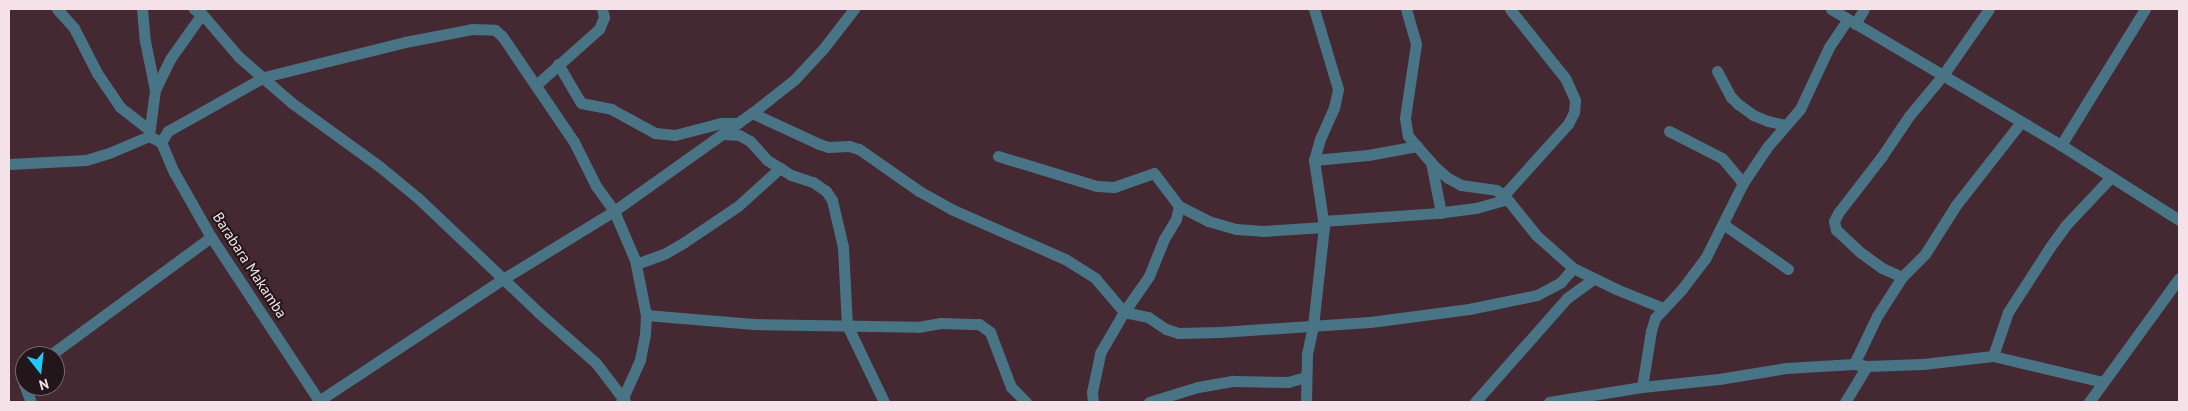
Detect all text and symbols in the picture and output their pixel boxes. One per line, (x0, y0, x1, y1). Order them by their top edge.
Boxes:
street label: Barabara Makamba (209, 209, 291, 321)
north arrow (15, 346, 65, 396)
text: N (37, 375, 51, 394)

